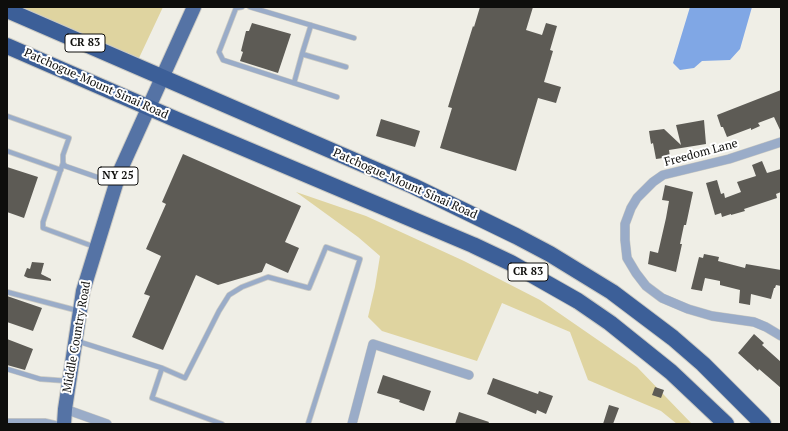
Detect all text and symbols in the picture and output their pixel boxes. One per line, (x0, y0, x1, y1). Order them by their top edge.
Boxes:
road number: CR 83 (65, 34, 105, 52)
street label: Patchogue-Mount Sinai Road (22, 46, 170, 122)
street label: Freedom Lane (663, 136, 739, 170)
street label: Patchogue-Mount Sinai Road (331, 146, 479, 222)
road number: NY 25 (98, 167, 138, 185)
road number: CR 83 (508, 263, 548, 281)
street label: Middle Country Road (60, 280, 94, 394)

